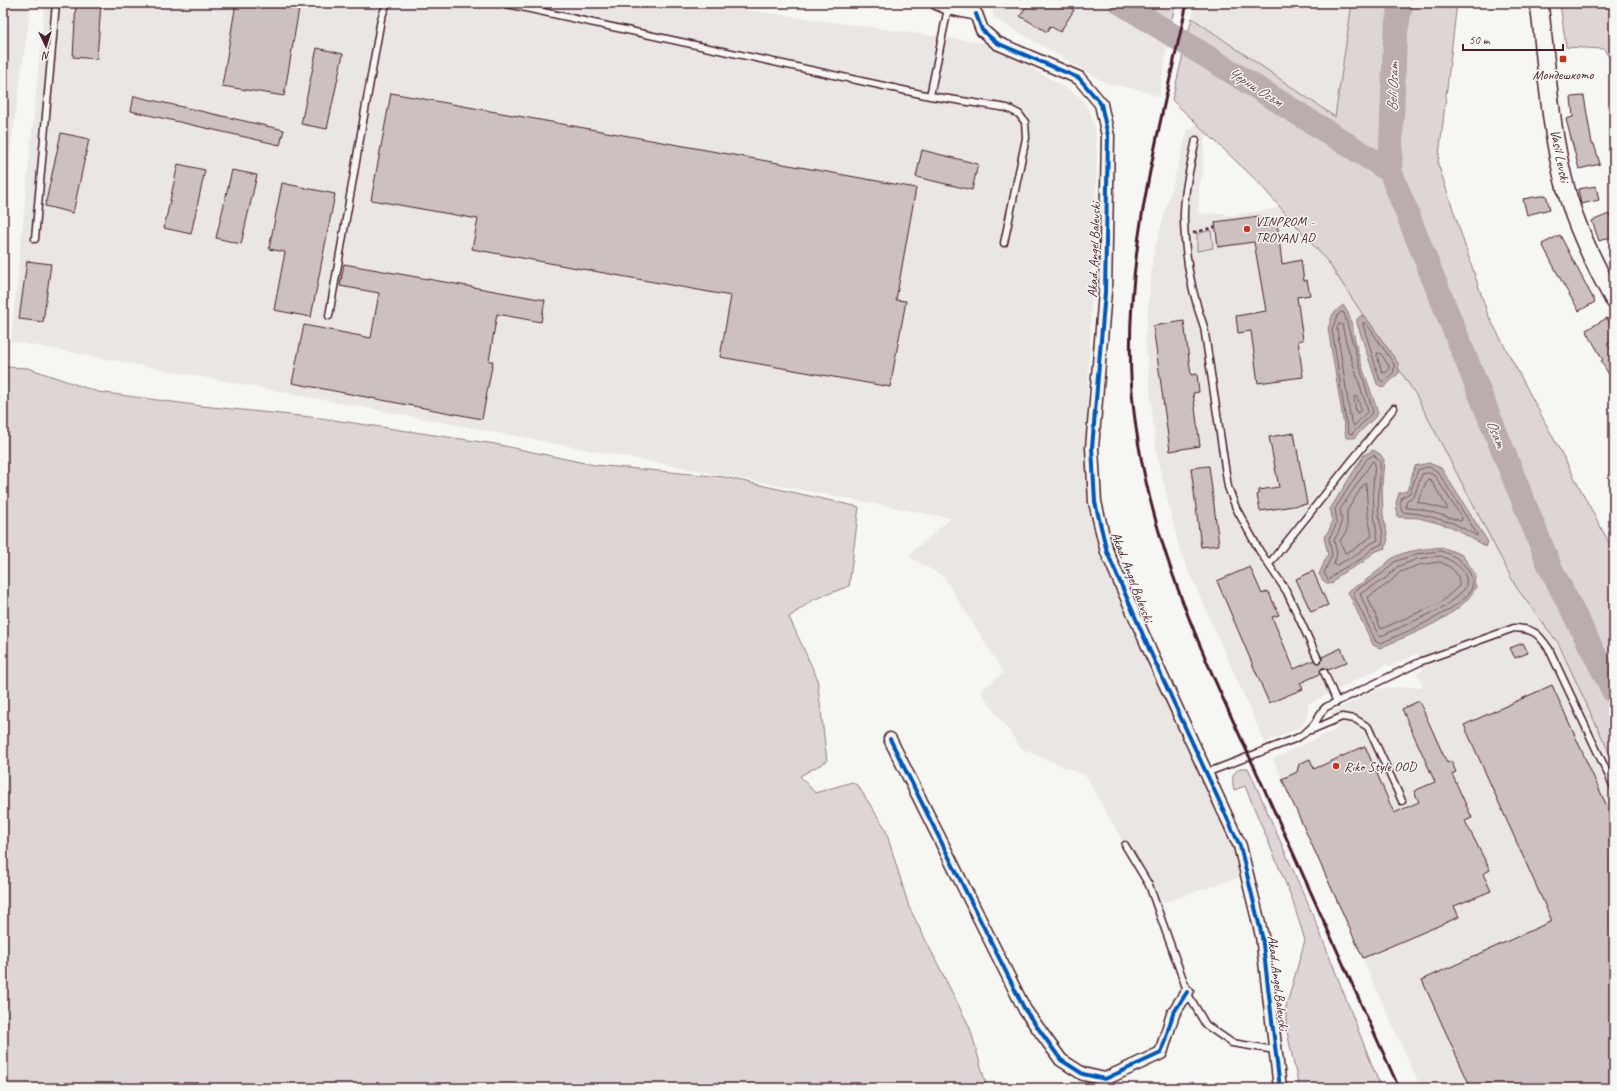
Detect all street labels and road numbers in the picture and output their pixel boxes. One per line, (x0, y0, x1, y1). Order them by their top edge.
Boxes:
street label: Vasil Levski (1547, 128, 1574, 186)
street label: Akad. Angel Balevski (1084, 200, 1104, 298)
street label: Akad. Angel Balevski (1107, 529, 1158, 627)
street label: Akad. Angel Balevski (1264, 935, 1293, 1034)

